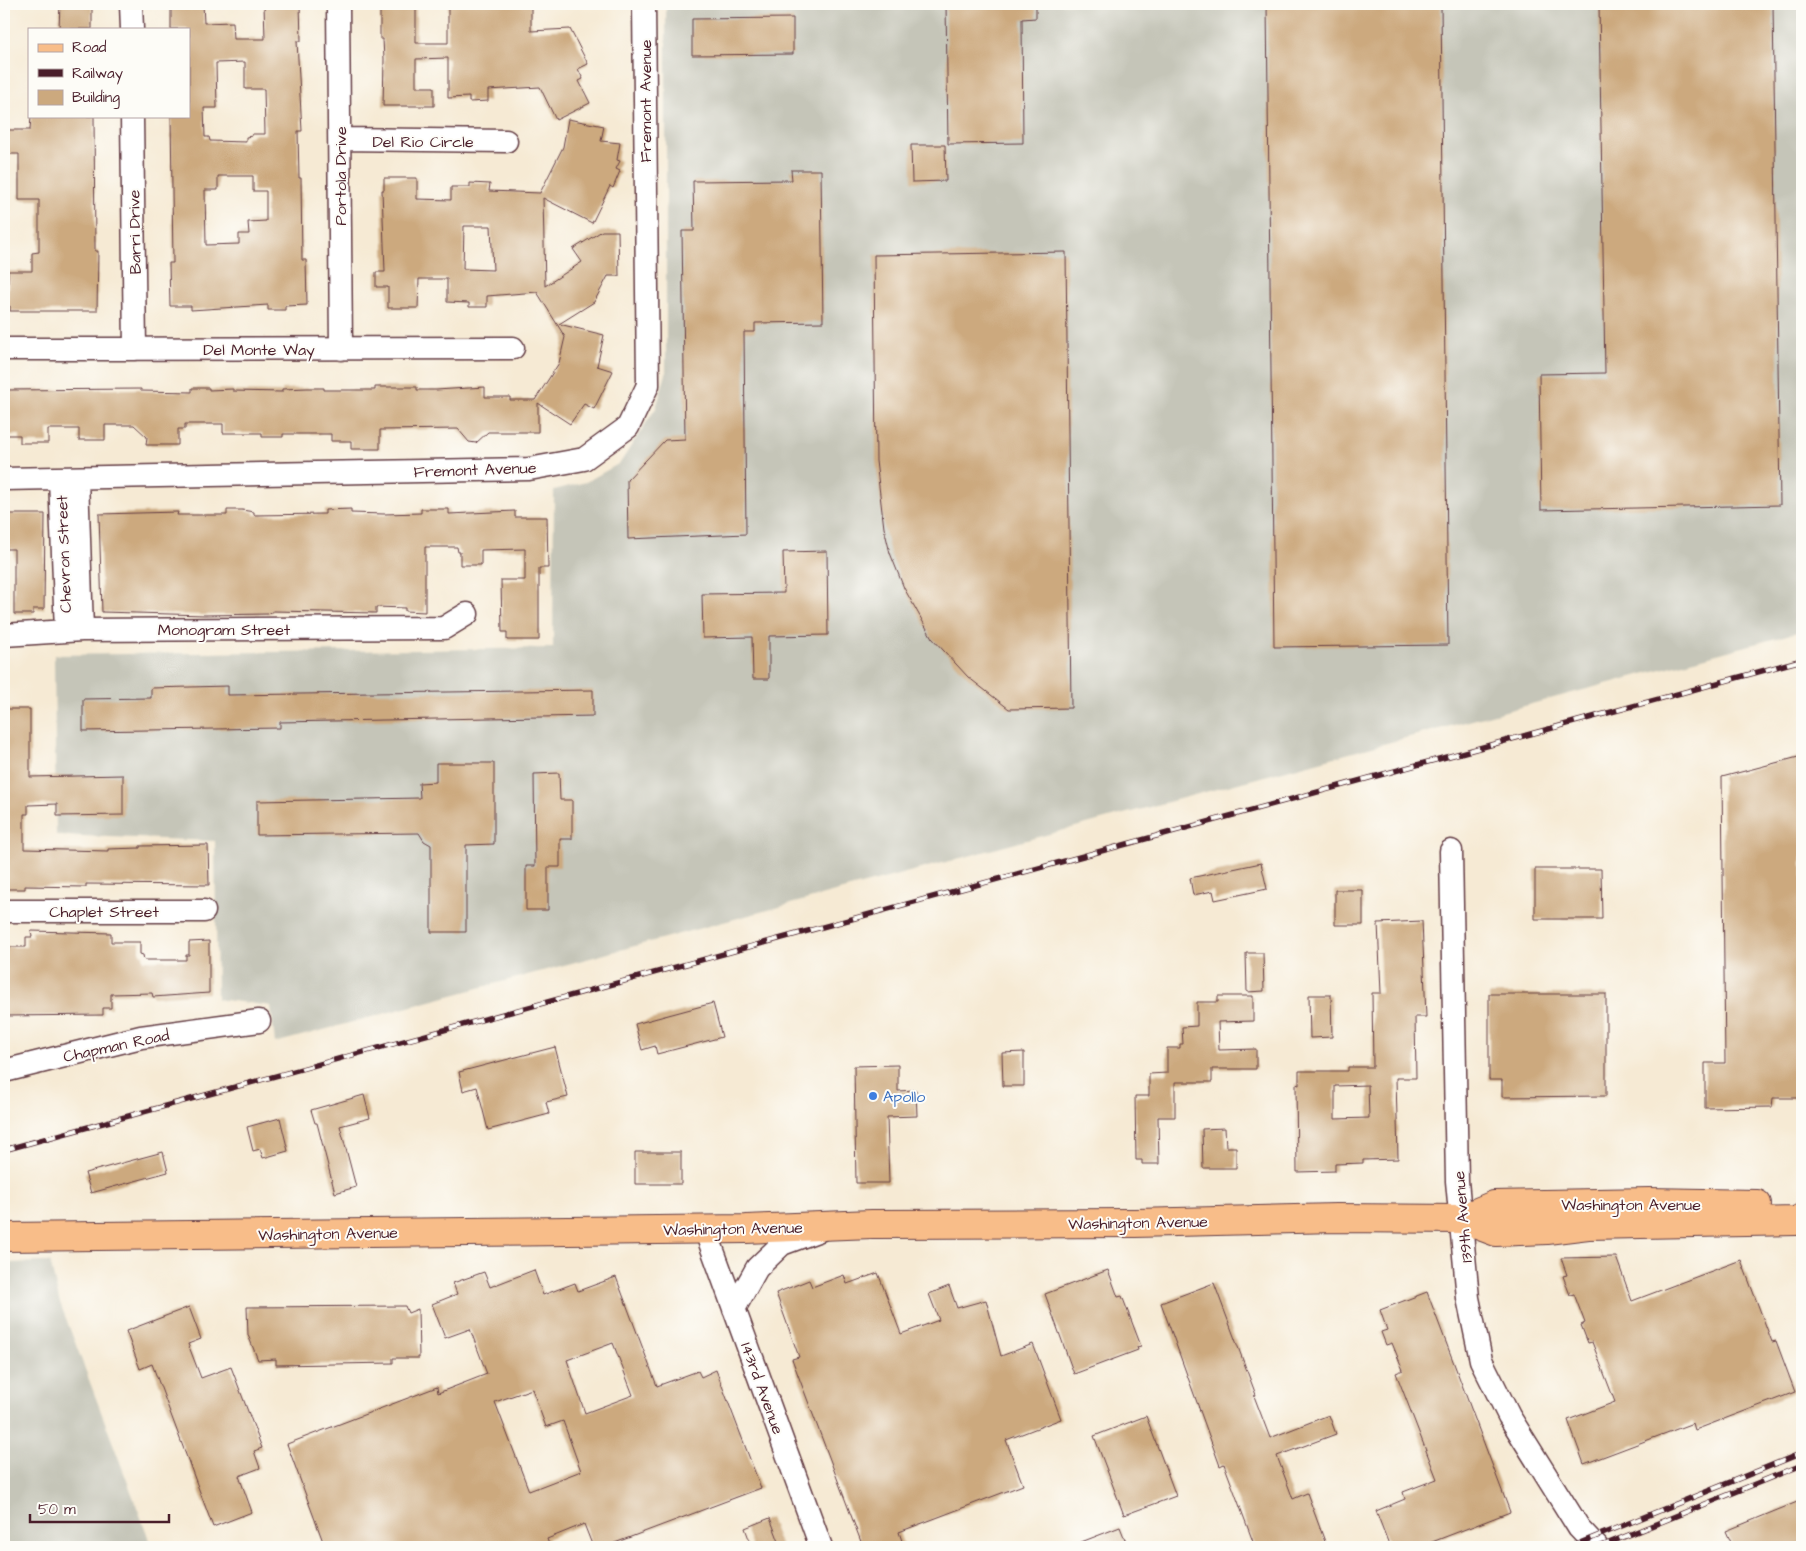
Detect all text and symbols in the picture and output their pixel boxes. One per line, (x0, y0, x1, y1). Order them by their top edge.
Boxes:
legend (28, 28, 190, 118)
text: Road (72, 37, 107, 58)
street label: Fremont Avenue (635, 39, 657, 162)
text: Railway (72, 63, 123, 85)
text: Building (72, 87, 120, 109)
street label: Portola Drive (330, 126, 352, 226)
street label: Del Rio Circle (372, 131, 474, 153)
street label: Barri Drive (123, 189, 147, 274)
street label: Del Monte Way (203, 339, 315, 362)
street label: Fremont Avenue (413, 457, 537, 483)
street label: Chevron Street (51, 494, 77, 613)
street label: Monogram Street (158, 619, 291, 642)
street label: Chaplet Street (49, 901, 159, 923)
street label: Chapman Road (61, 1024, 171, 1068)
place label: Apollo (883, 1086, 925, 1108)
marker: Apollo (867, 1090, 879, 1102)
street label: 139th Avenue (1448, 1170, 1478, 1264)
street label: Washington Avenue (1561, 1194, 1701, 1217)
street label: Washington Avenue (1068, 1211, 1208, 1236)
street label: Washington Avenue (663, 1217, 803, 1242)
street label: Washington Avenue (258, 1222, 398, 1247)
street label: 143rd Avenue (735, 1339, 789, 1438)
scale bar (30, 1491, 169, 1523)
text: 50 m (38, 1499, 76, 1520)

